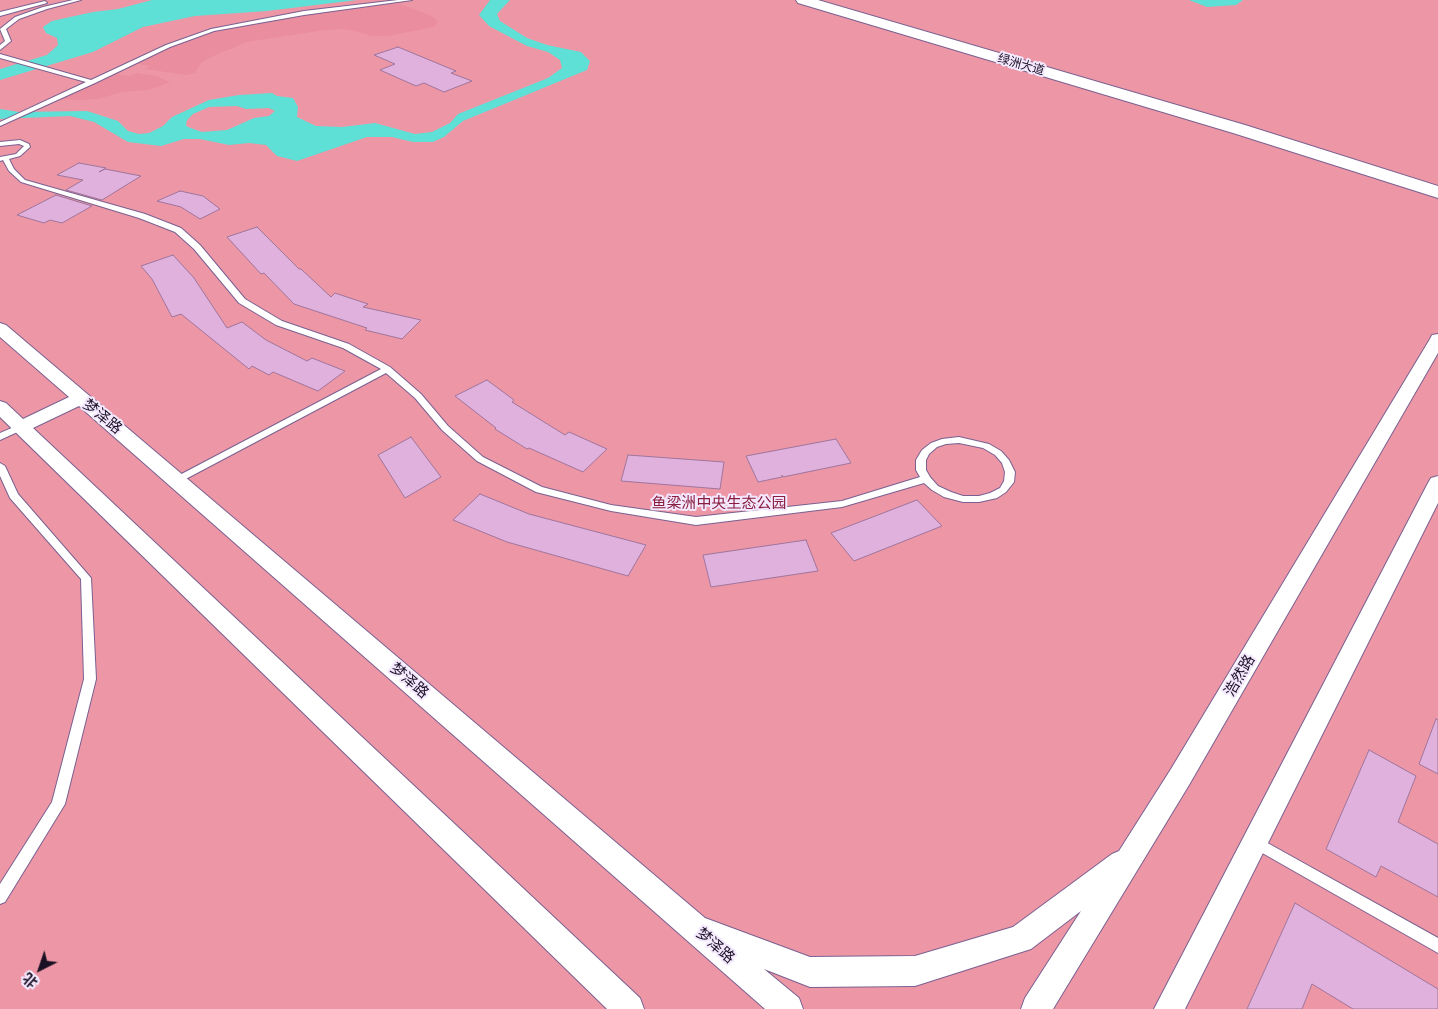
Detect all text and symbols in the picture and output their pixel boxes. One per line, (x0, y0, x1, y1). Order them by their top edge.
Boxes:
street label: 绿洲大道 (996, 51, 1046, 79)
street label: 梦泽路 (79, 396, 125, 438)
park label: 鱼梁洲中央生态公园 (652, 495, 786, 513)
street label: 浩然路 (1221, 652, 1259, 700)
street label: 梦泽路 (386, 659, 432, 703)
street label: 梦泽路 (692, 924, 738, 968)
north arrow (15, 944, 65, 994)
text: 北 (18, 969, 41, 992)

